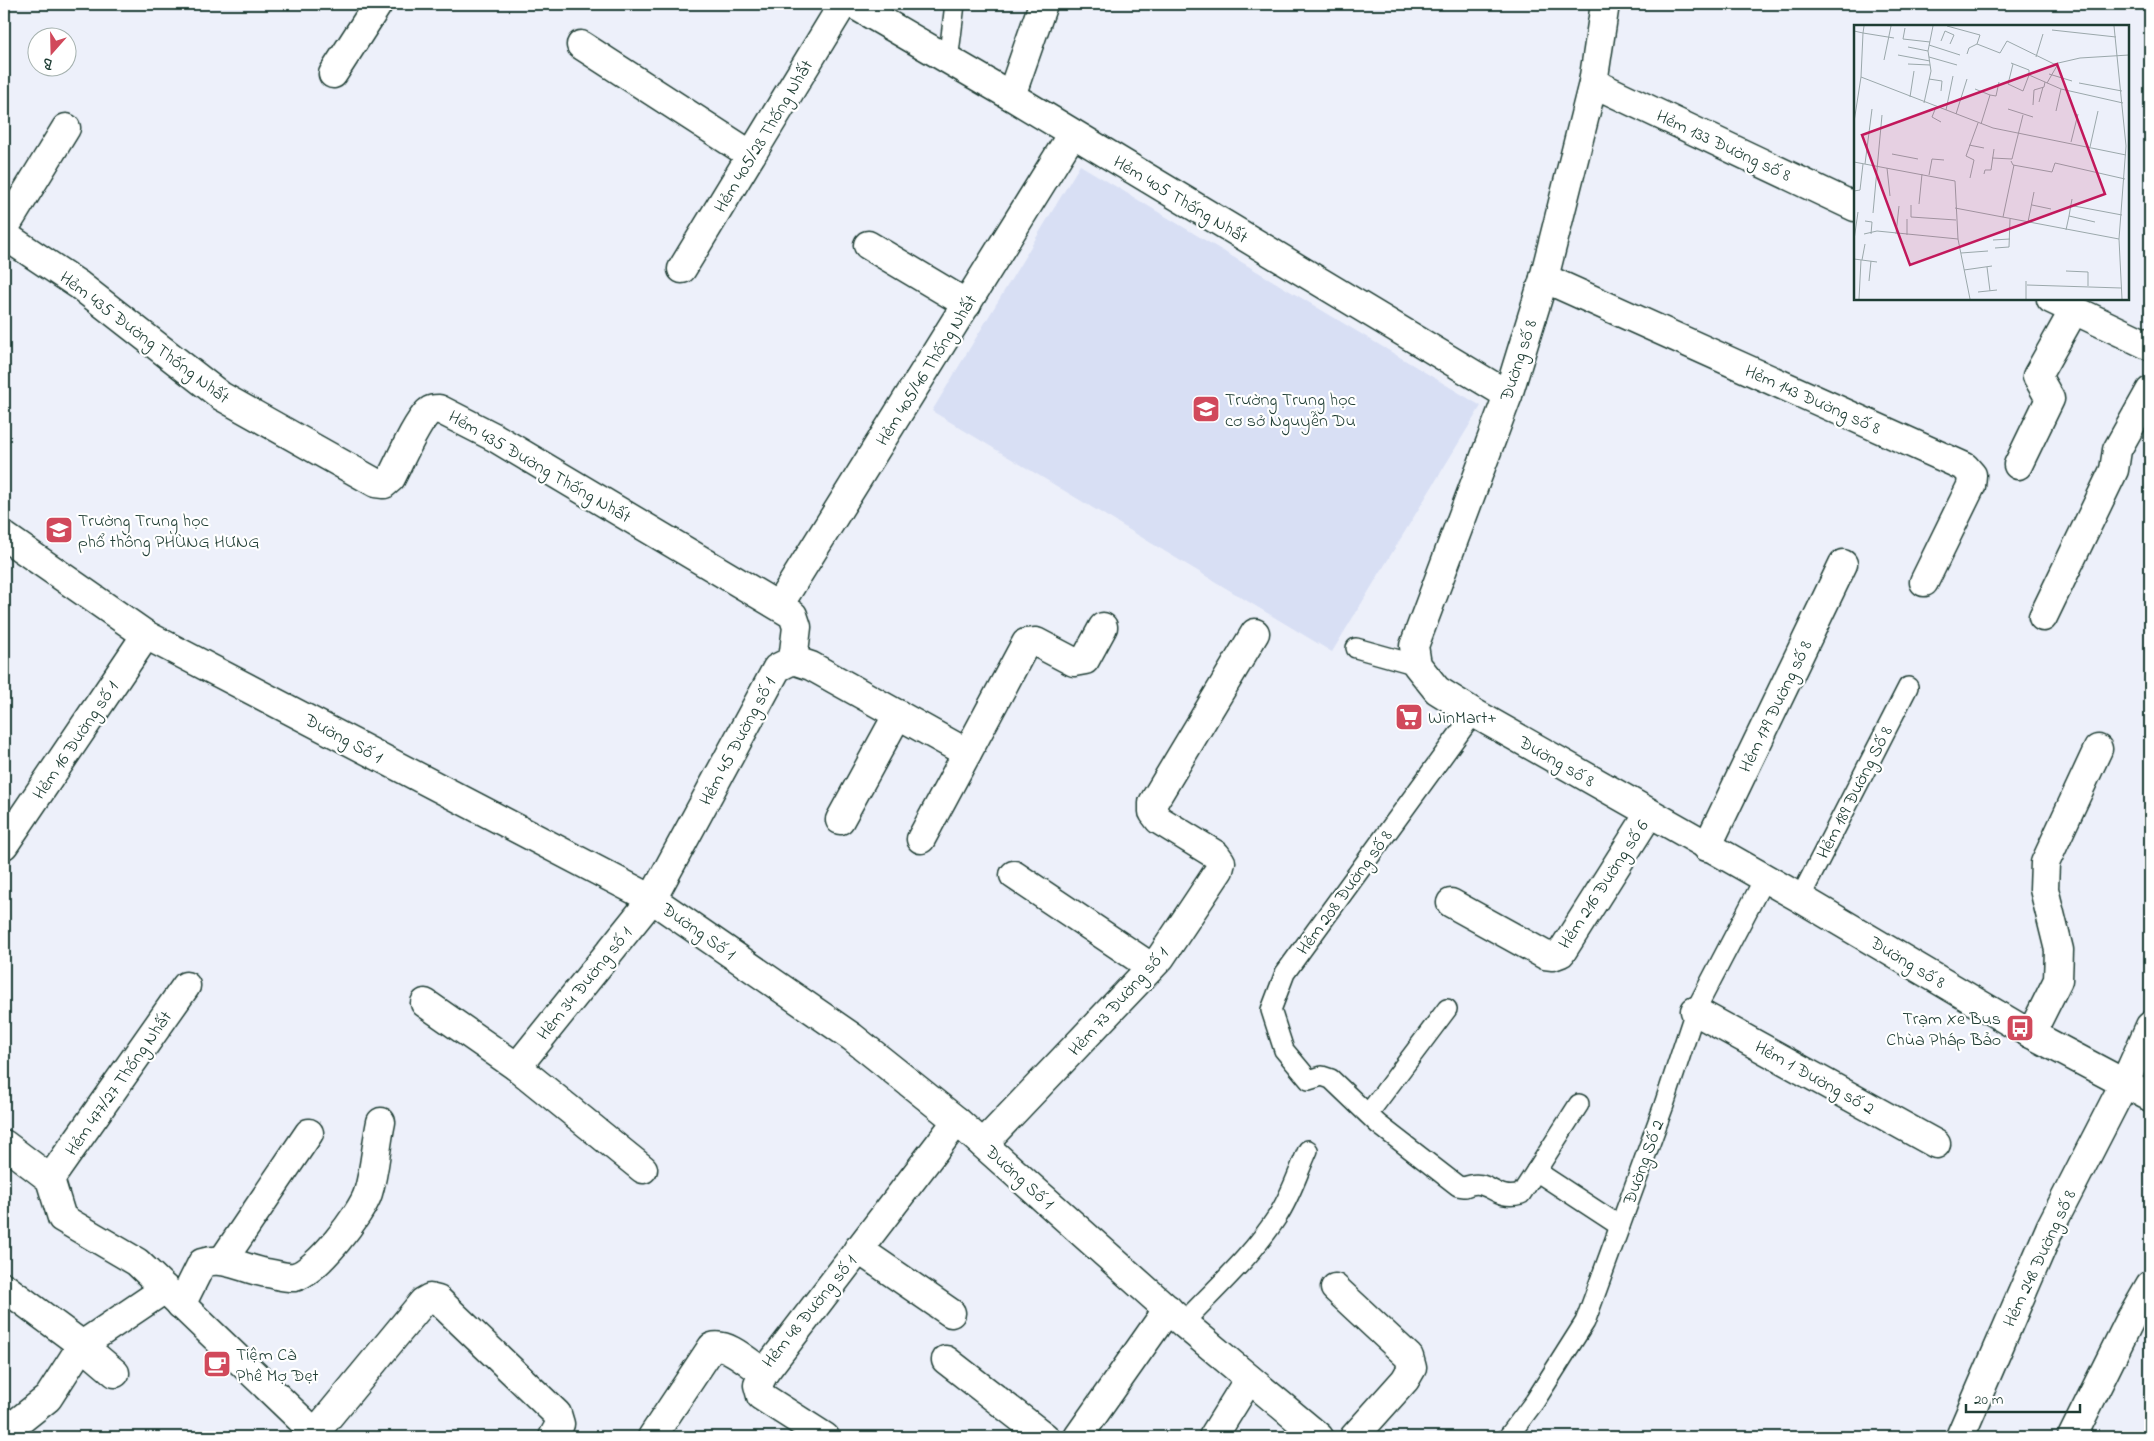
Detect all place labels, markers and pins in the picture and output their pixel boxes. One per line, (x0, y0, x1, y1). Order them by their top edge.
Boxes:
place label: Trường Trung học cơ sở Nguyễn Du (1225, 388, 1356, 436)
school or university icon: Trường Trung học cơ sở Nguyễn Du (1191, 394, 1221, 424)
place label: Trường Trung học phổ thông PHÙNG HƯNG (78, 509, 259, 557)
school or university icon: Trường Trung học phổ thông PHÙNG HƯNG (44, 515, 74, 545)
supermarket icon: WinMart+ (1394, 702, 1424, 732)
place label: WinMart+ (1428, 706, 1497, 732)
place label: Trạm Xe Bus Chùa Pháp Bảo (1886, 1007, 2001, 1054)
bus stop icon: Trạm Xe Bus Chùa Pháp Bảo (2005, 1013, 2035, 1043)
place label: Tiệm Cà Phê Mợ Đẹt (236, 1343, 319, 1390)
cafe icon: Tiệm Cà Phê Mợ Đẹt (202, 1349, 232, 1379)

